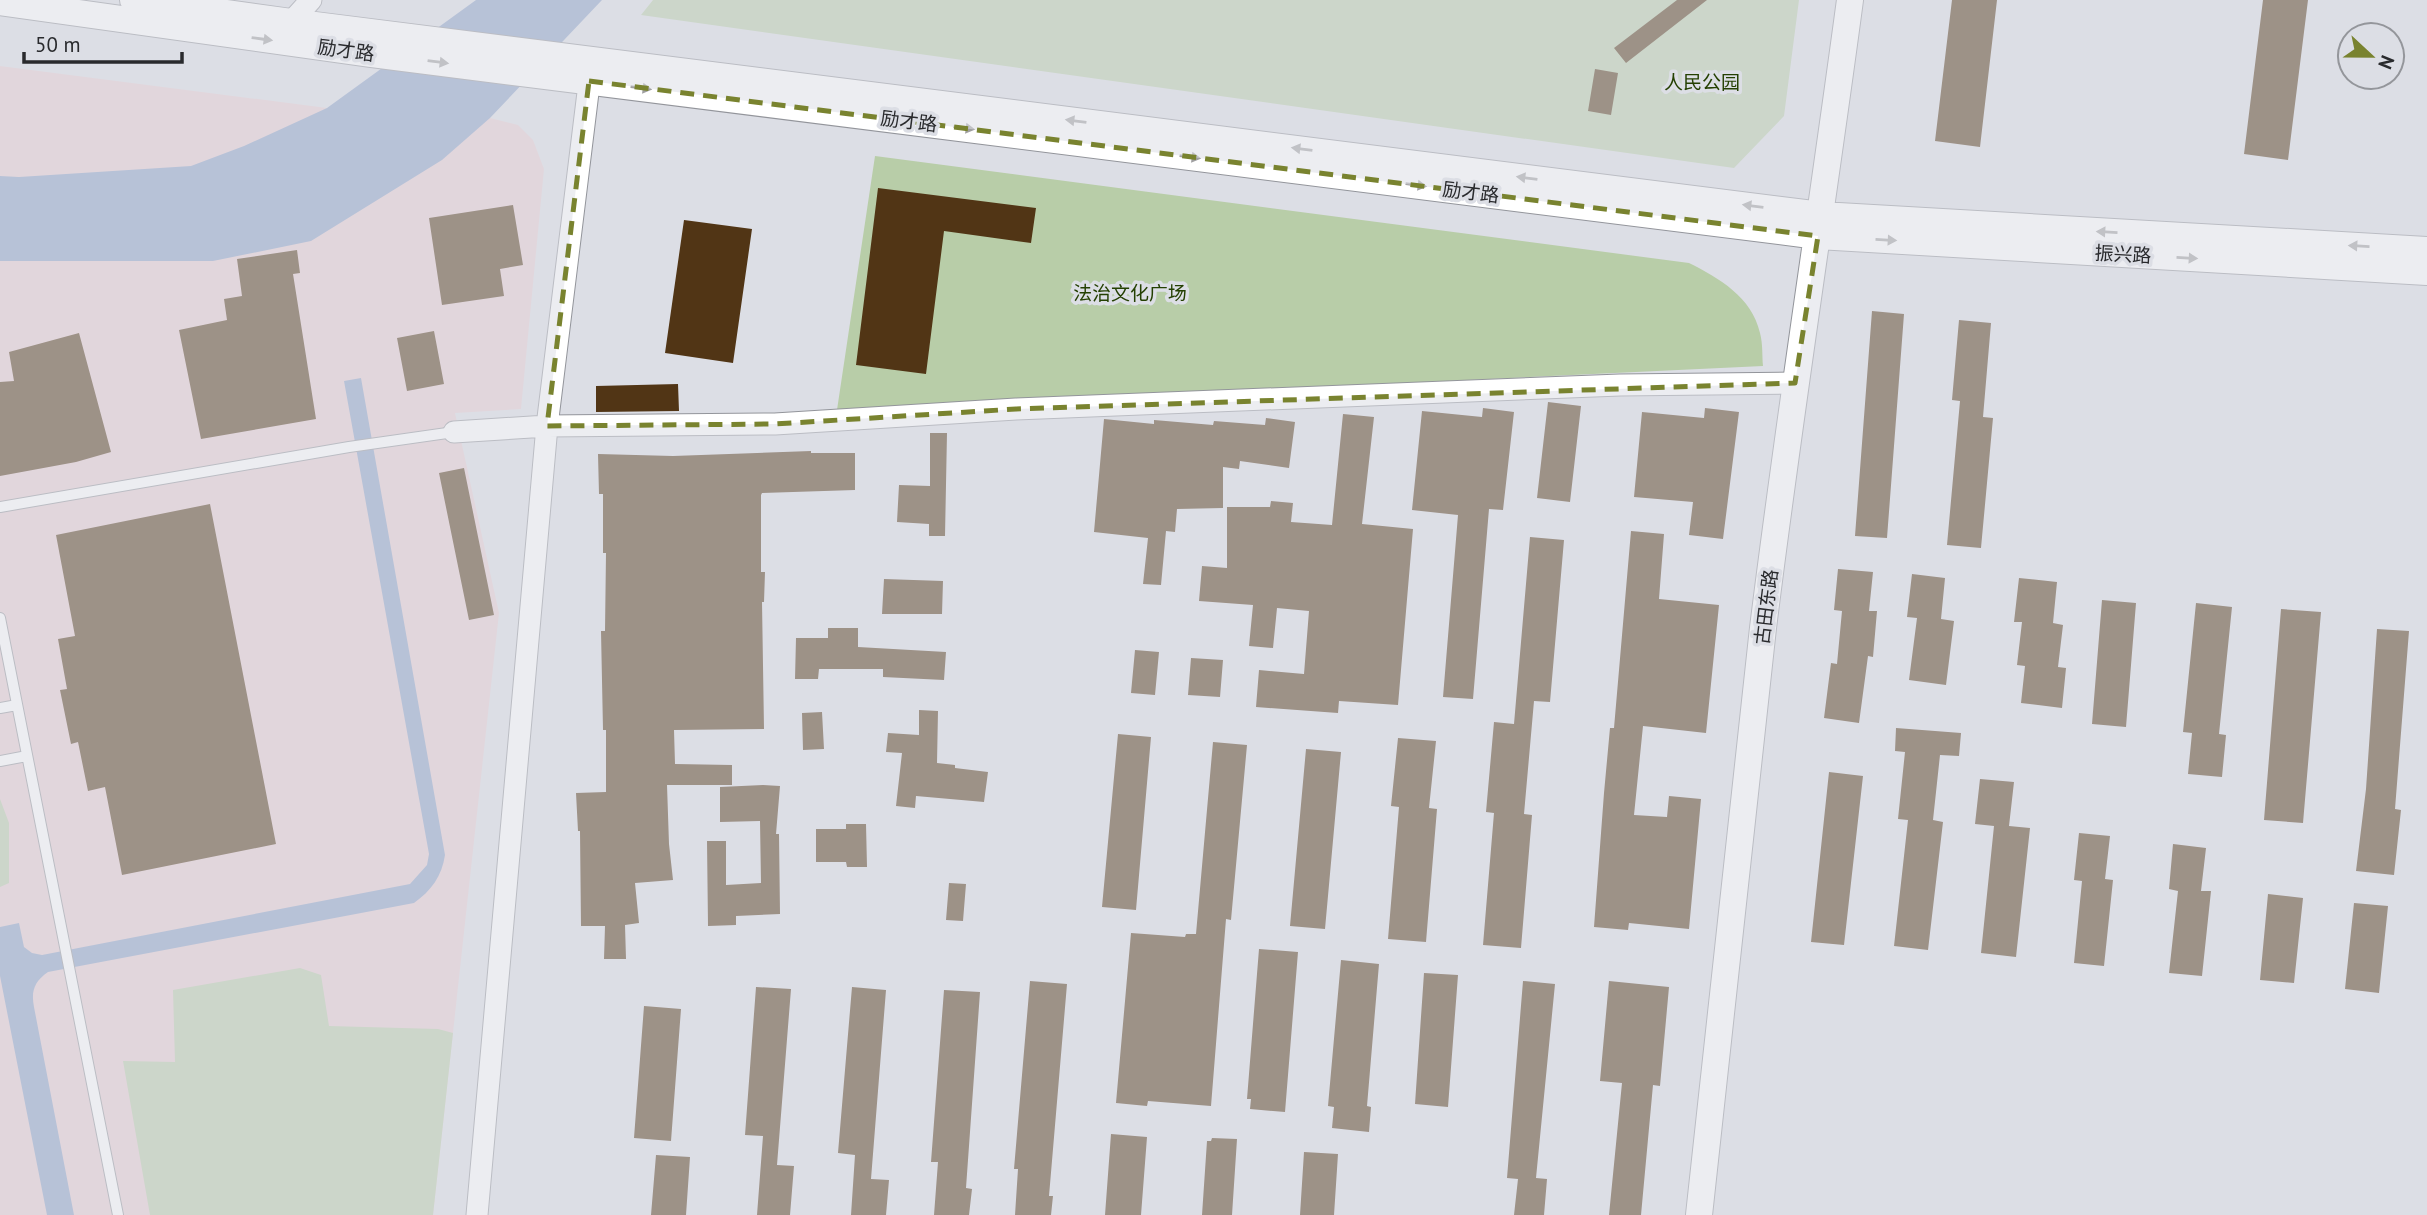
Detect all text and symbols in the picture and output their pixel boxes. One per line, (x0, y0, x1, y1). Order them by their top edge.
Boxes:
scale bar (24, 21, 182, 65)
north arrow (2336, 21, 2406, 91)
text: 50 m (35, 31, 81, 58)
one-way arrow (251, 33, 273, 44)
street label: 励才路 (316, 34, 376, 66)
text: N (2373, 52, 2400, 73)
one-way arrow (427, 56, 449, 67)
park label: 人民公园 (1664, 70, 1740, 94)
one-way arrow (631, 82, 653, 93)
street label: 励才路 (879, 106, 939, 136)
one-way arrow (1065, 115, 1087, 126)
one-way arrow (954, 123, 976, 134)
one-way arrow (1291, 144, 1313, 155)
one-way arrow (1179, 151, 1201, 162)
one-way arrow (1516, 172, 1538, 183)
street label: 励才路 (1441, 177, 1501, 207)
one-way arrow (1405, 180, 1427, 191)
one-way arrow (1742, 201, 1764, 212)
one-way arrow (2096, 226, 2118, 237)
one-way arrow (1875, 235, 1897, 246)
street label: 振兴路 (2094, 241, 2152, 267)
one-way arrow (2348, 241, 2370, 252)
one-way arrow (2176, 252, 2198, 263)
park label: 法治文化广场 (1073, 281, 1187, 305)
street label: 古田东路 (1749, 568, 1783, 646)

